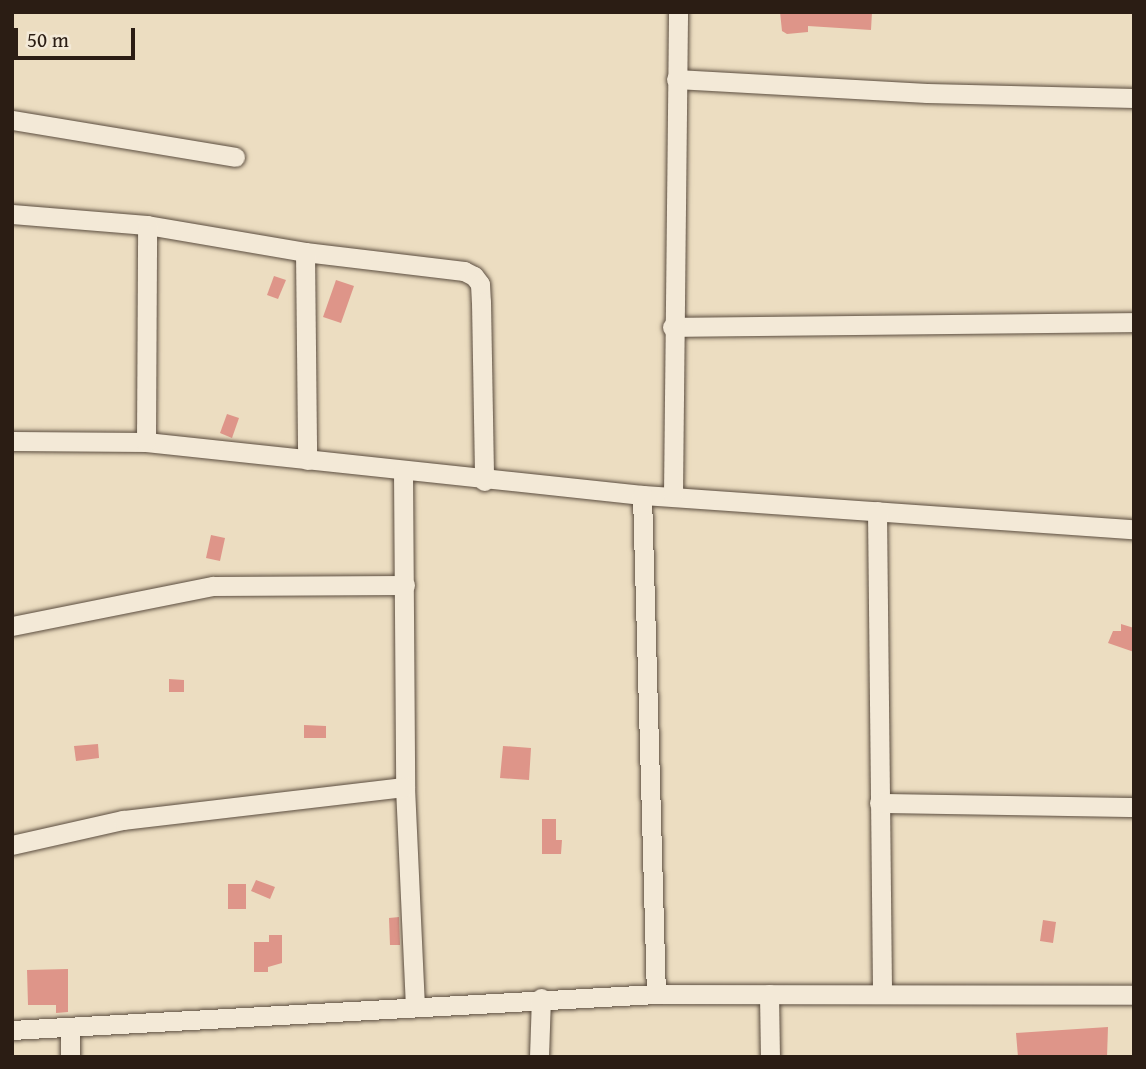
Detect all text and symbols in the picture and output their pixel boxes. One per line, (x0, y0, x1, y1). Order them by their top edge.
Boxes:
scale bar (18, 14, 138, 58)
text: 50 m (27, 24, 69, 55)

